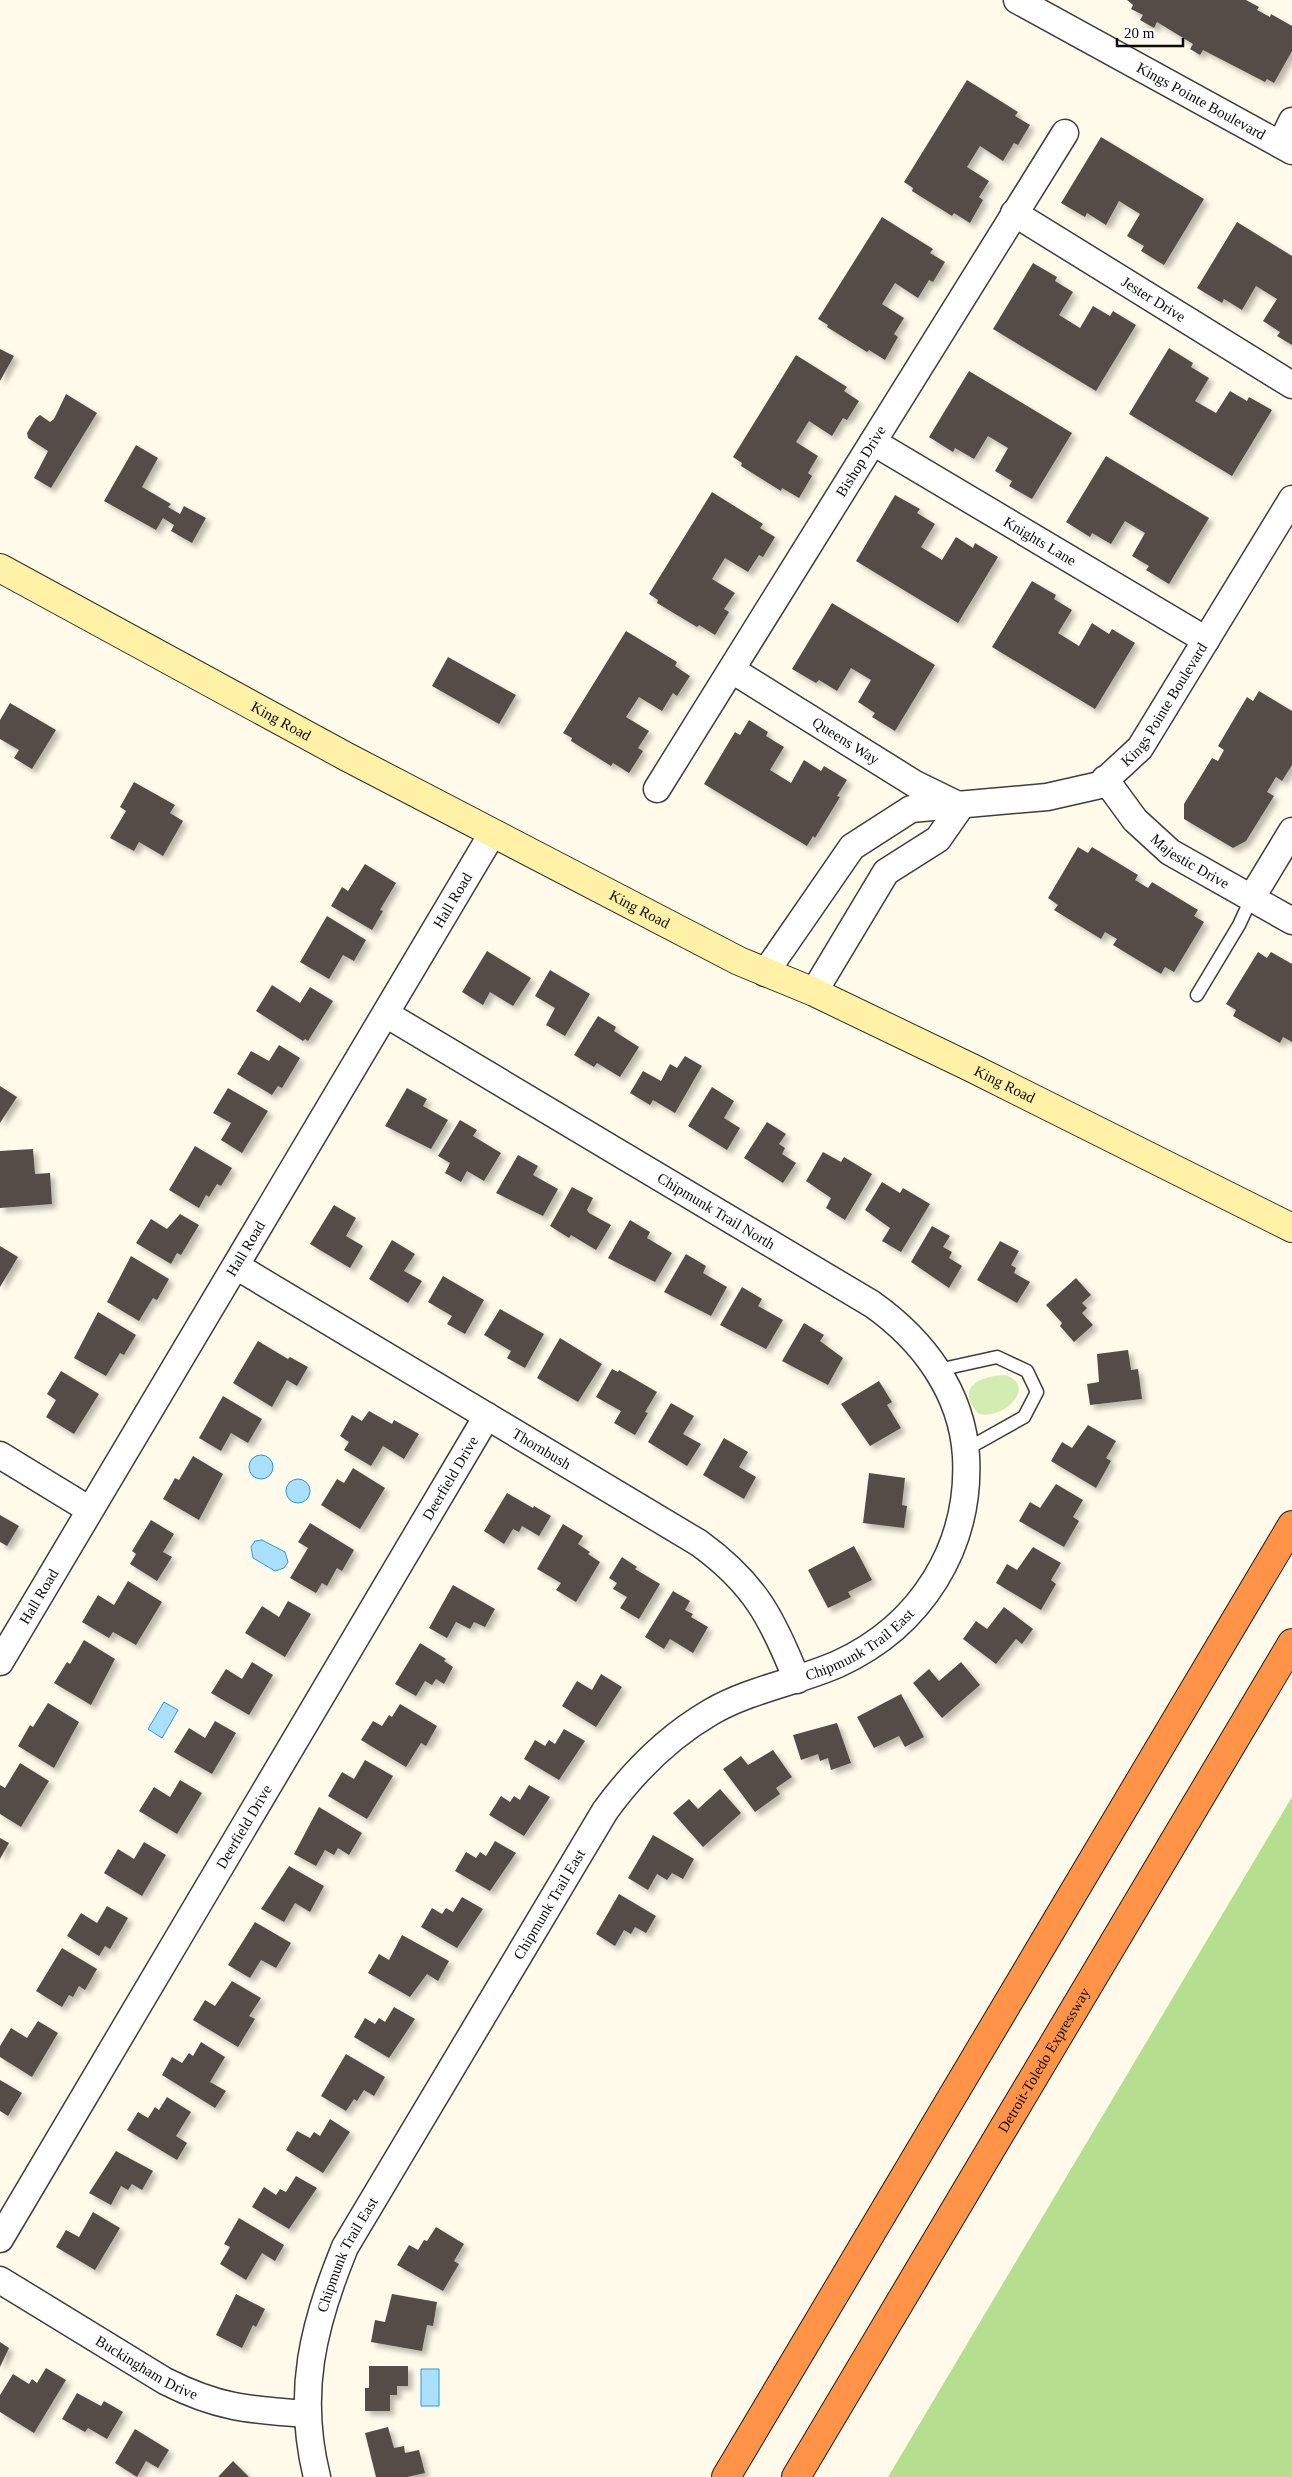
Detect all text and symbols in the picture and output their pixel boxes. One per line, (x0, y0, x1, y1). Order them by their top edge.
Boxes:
scale bar (1117, 15, 1183, 47)
text: 20 m (1124, 25, 1155, 41)
street label: Kings Pointe Boulevard (1134, 59, 1269, 143)
street label: Jester Drive (1119, 274, 1189, 325)
street label: Bishop Drive (833, 423, 889, 500)
street label: Knights Lane (1001, 513, 1079, 569)
street label: Kings Pointe Boulevard (1118, 640, 1210, 769)
street label: King Road (248, 698, 314, 744)
street label: Queens Way (809, 714, 882, 768)
street label: Majestic Drive (1148, 831, 1232, 892)
street label: Hall Road (430, 869, 475, 931)
street label: King Road (607, 887, 673, 932)
street label: King Road (972, 1063, 1038, 1106)
street label: Chipmunk Trail North (654, 1170, 778, 1253)
street label: Hall Road (223, 1218, 268, 1279)
street label: Thornbush (509, 1425, 574, 1473)
street label: Deerfield Drive (419, 1433, 481, 1523)
street label: Hall Road (16, 1566, 62, 1627)
street label: Chipmunk Trail East (803, 1605, 918, 1684)
street label: Deerfield Drive (213, 1782, 275, 1872)
street label: Chipmunk Trail East (510, 1846, 589, 1962)
street label: Detroit-Toledo Expressway (995, 1985, 1093, 2135)
street label: Chipmunk Trail East (314, 2194, 381, 2314)
street label: Buckingham Drive (93, 2333, 200, 2403)

